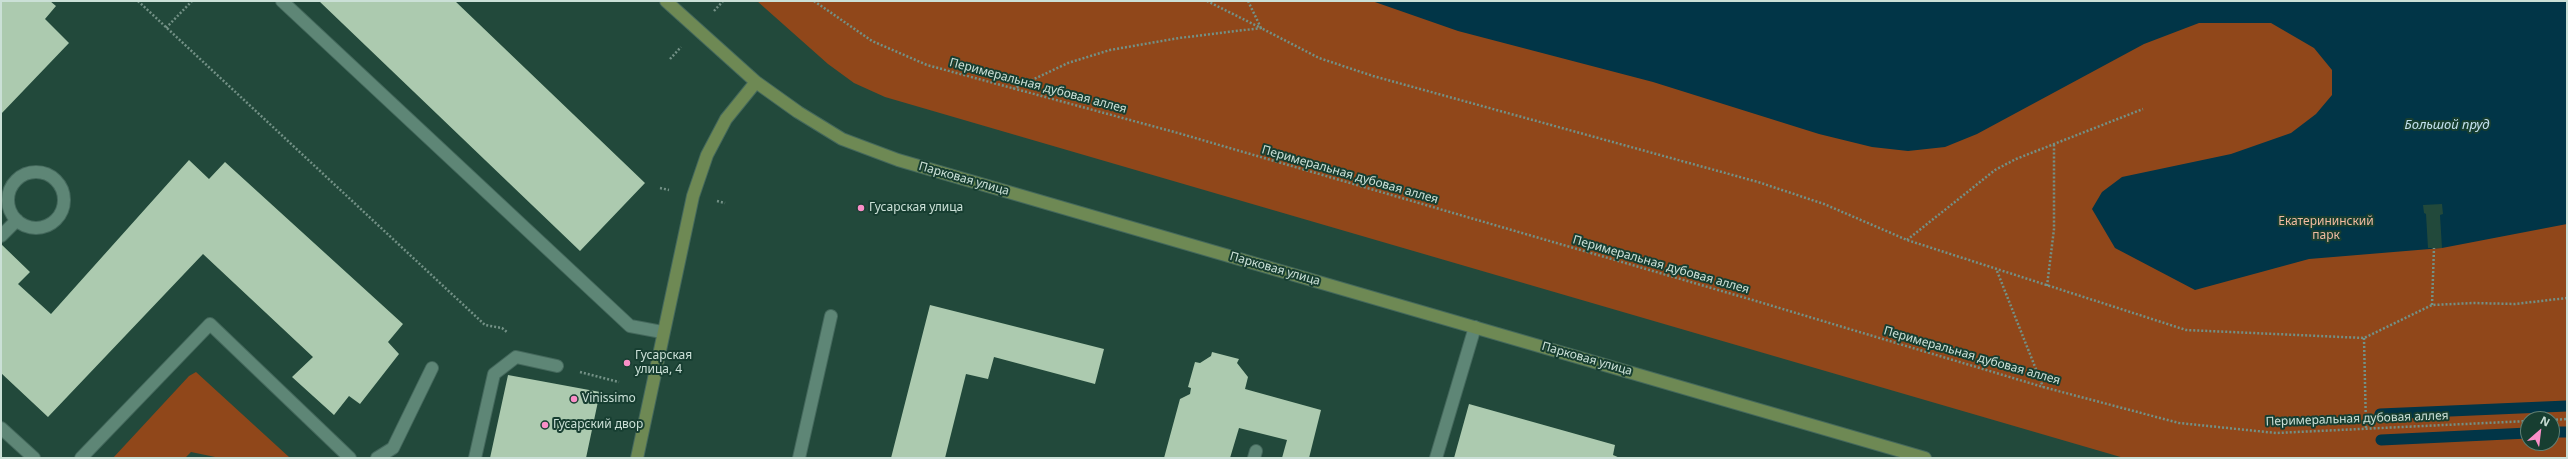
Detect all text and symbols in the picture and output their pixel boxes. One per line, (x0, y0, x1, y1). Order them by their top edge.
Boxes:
street label: Перимеральная дубовая аллея (948, 55, 1128, 117)
water label: Большой пруд (2404, 117, 2490, 133)
street label: Перимеральная дубовая аллея (1260, 143, 1440, 207)
street label: Парковая улица (917, 159, 1011, 199)
place label: Гусарская улица (869, 201, 963, 215)
marker: Гусарская улица (856, 203, 866, 213)
park label: Екатерининский парк (2278, 215, 2374, 243)
street label: Перимеральная дубовая аллея (1571, 233, 1751, 297)
street label: Парковая улица (1228, 249, 1322, 289)
street label: Перимеральная дубовая аллея (1882, 324, 2062, 388)
street label: Парковая улица (1540, 339, 1634, 379)
place label: Гусарская улица, 4 (635, 349, 692, 377)
marker: Гусарская улица, 4 (622, 358, 632, 368)
place label: Vinissimo (582, 392, 636, 406)
marker: Vinissimo (569, 394, 579, 404)
street label: Перимеральная дубовая аллея (2265, 409, 2449, 429)
north arrow (2520, 411, 2560, 451)
text: N (2538, 412, 2553, 430)
place label: Гусарский двор (553, 418, 643, 432)
marker: Гусарский двор (540, 420, 550, 430)

